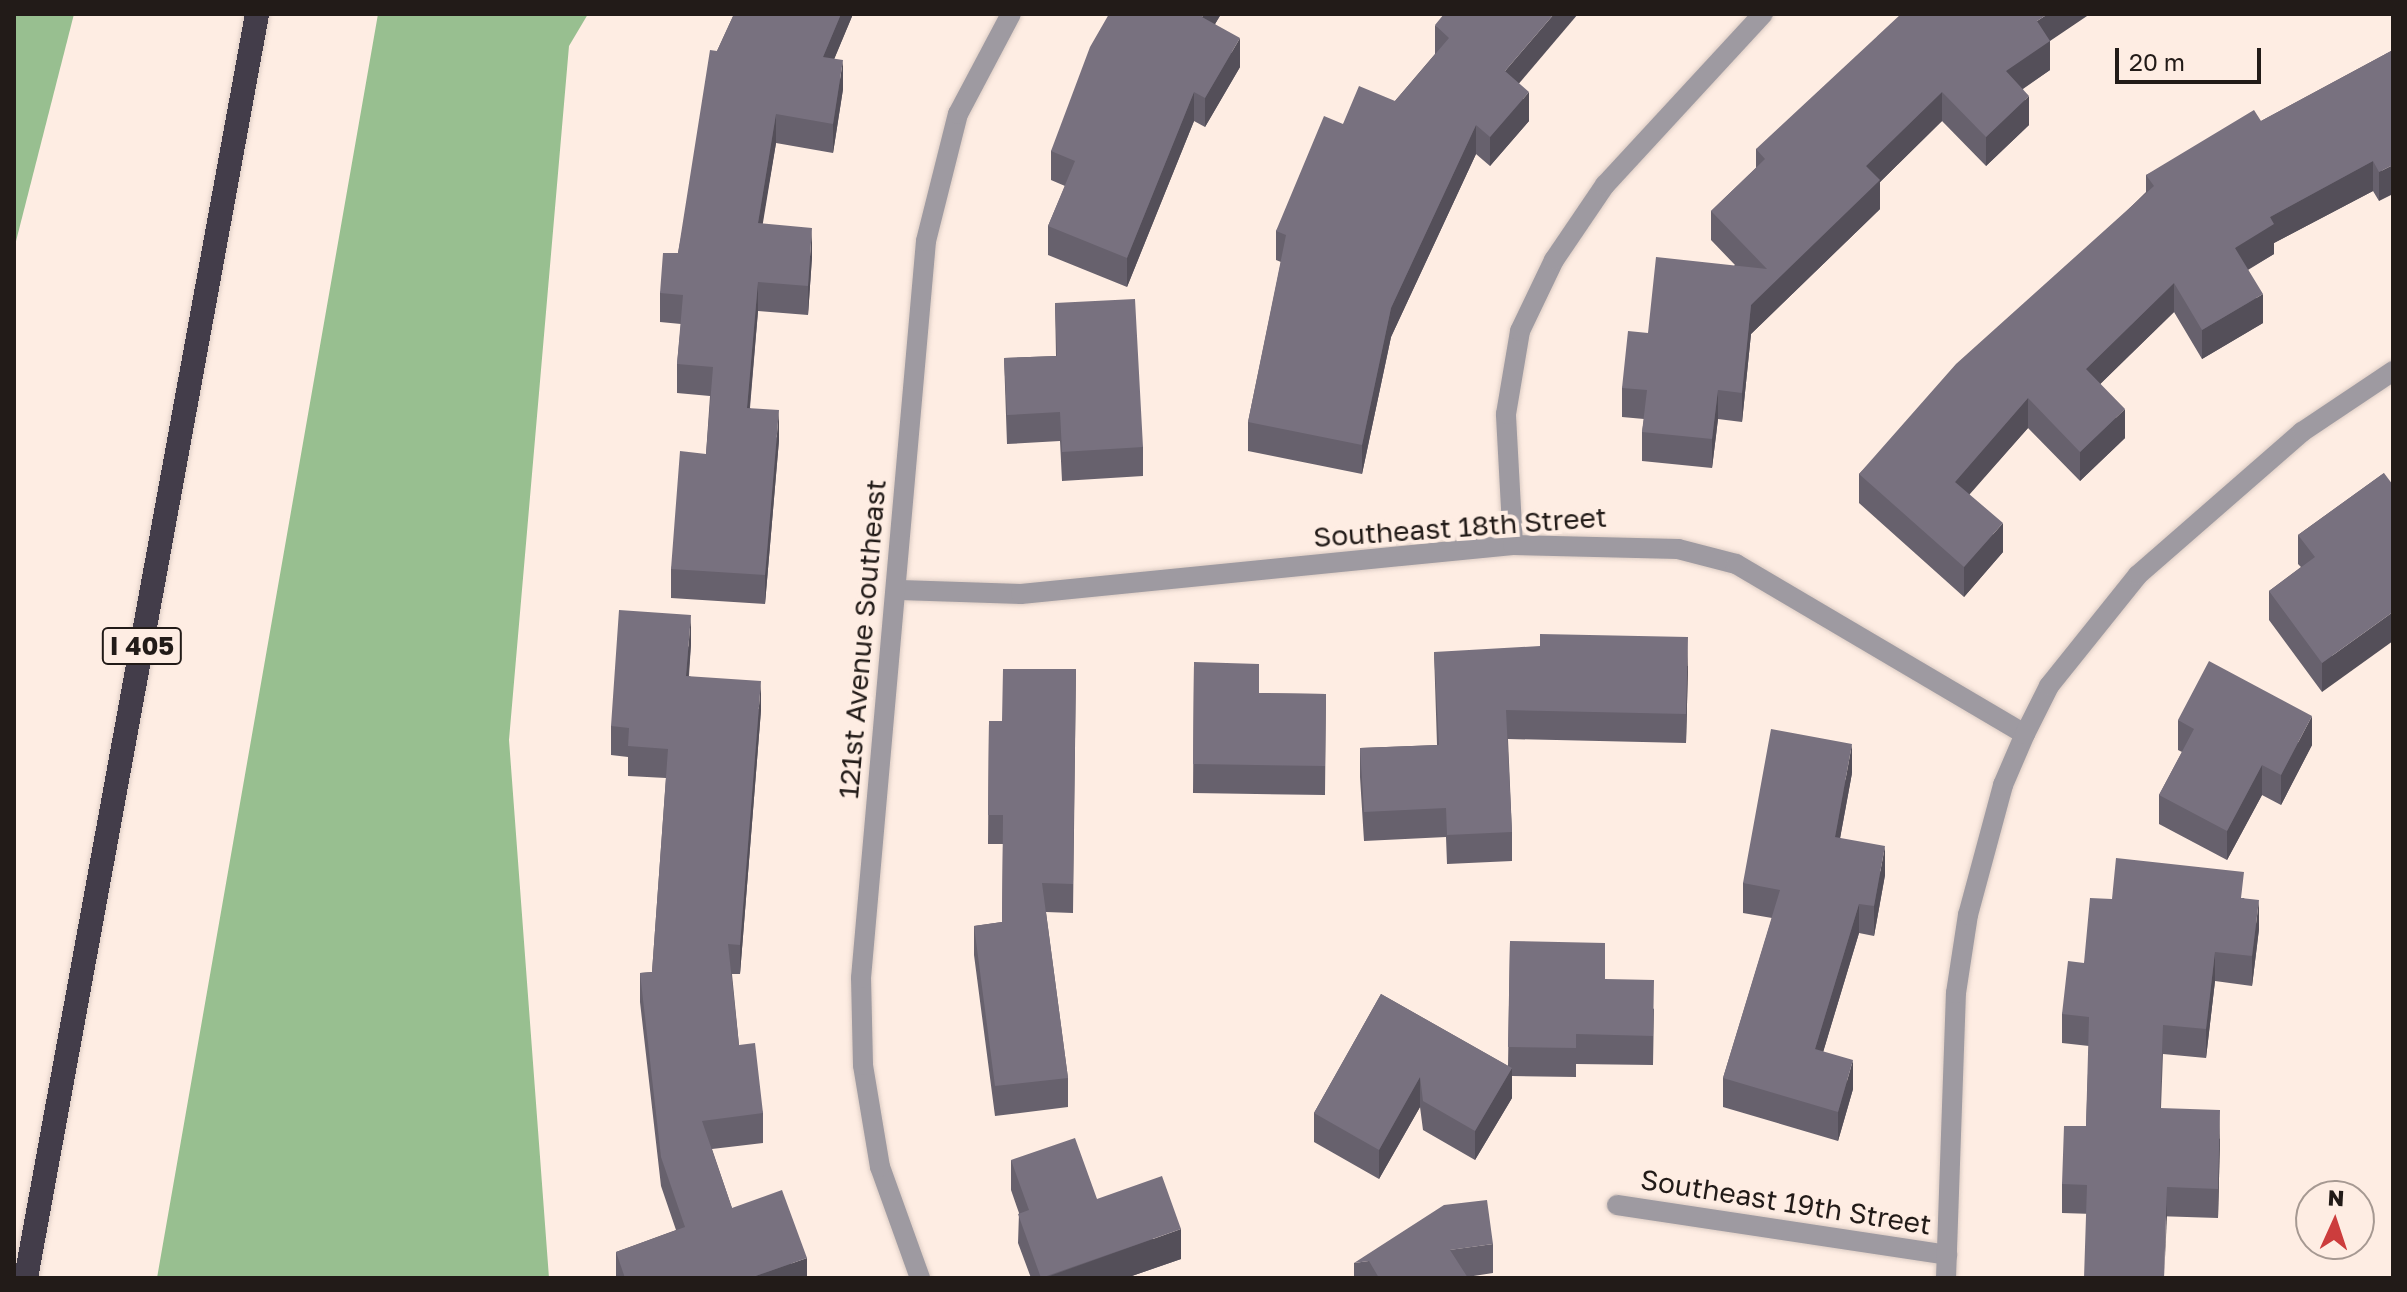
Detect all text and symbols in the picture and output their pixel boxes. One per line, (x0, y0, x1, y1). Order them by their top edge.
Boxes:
scale bar (2119, 32, 2265, 82)
text: 20 m (2129, 47, 2185, 76)
street label: 121st Avenue Southeast (831, 478, 893, 800)
street label: Southeast 18th Street (1312, 500, 1608, 554)
road number: I 405 (100, 624, 184, 668)
street label: Southeast 19th Street (1638, 1162, 1934, 1242)
north arrow (2295, 1180, 2375, 1260)
text: N (2327, 1184, 2345, 1211)

